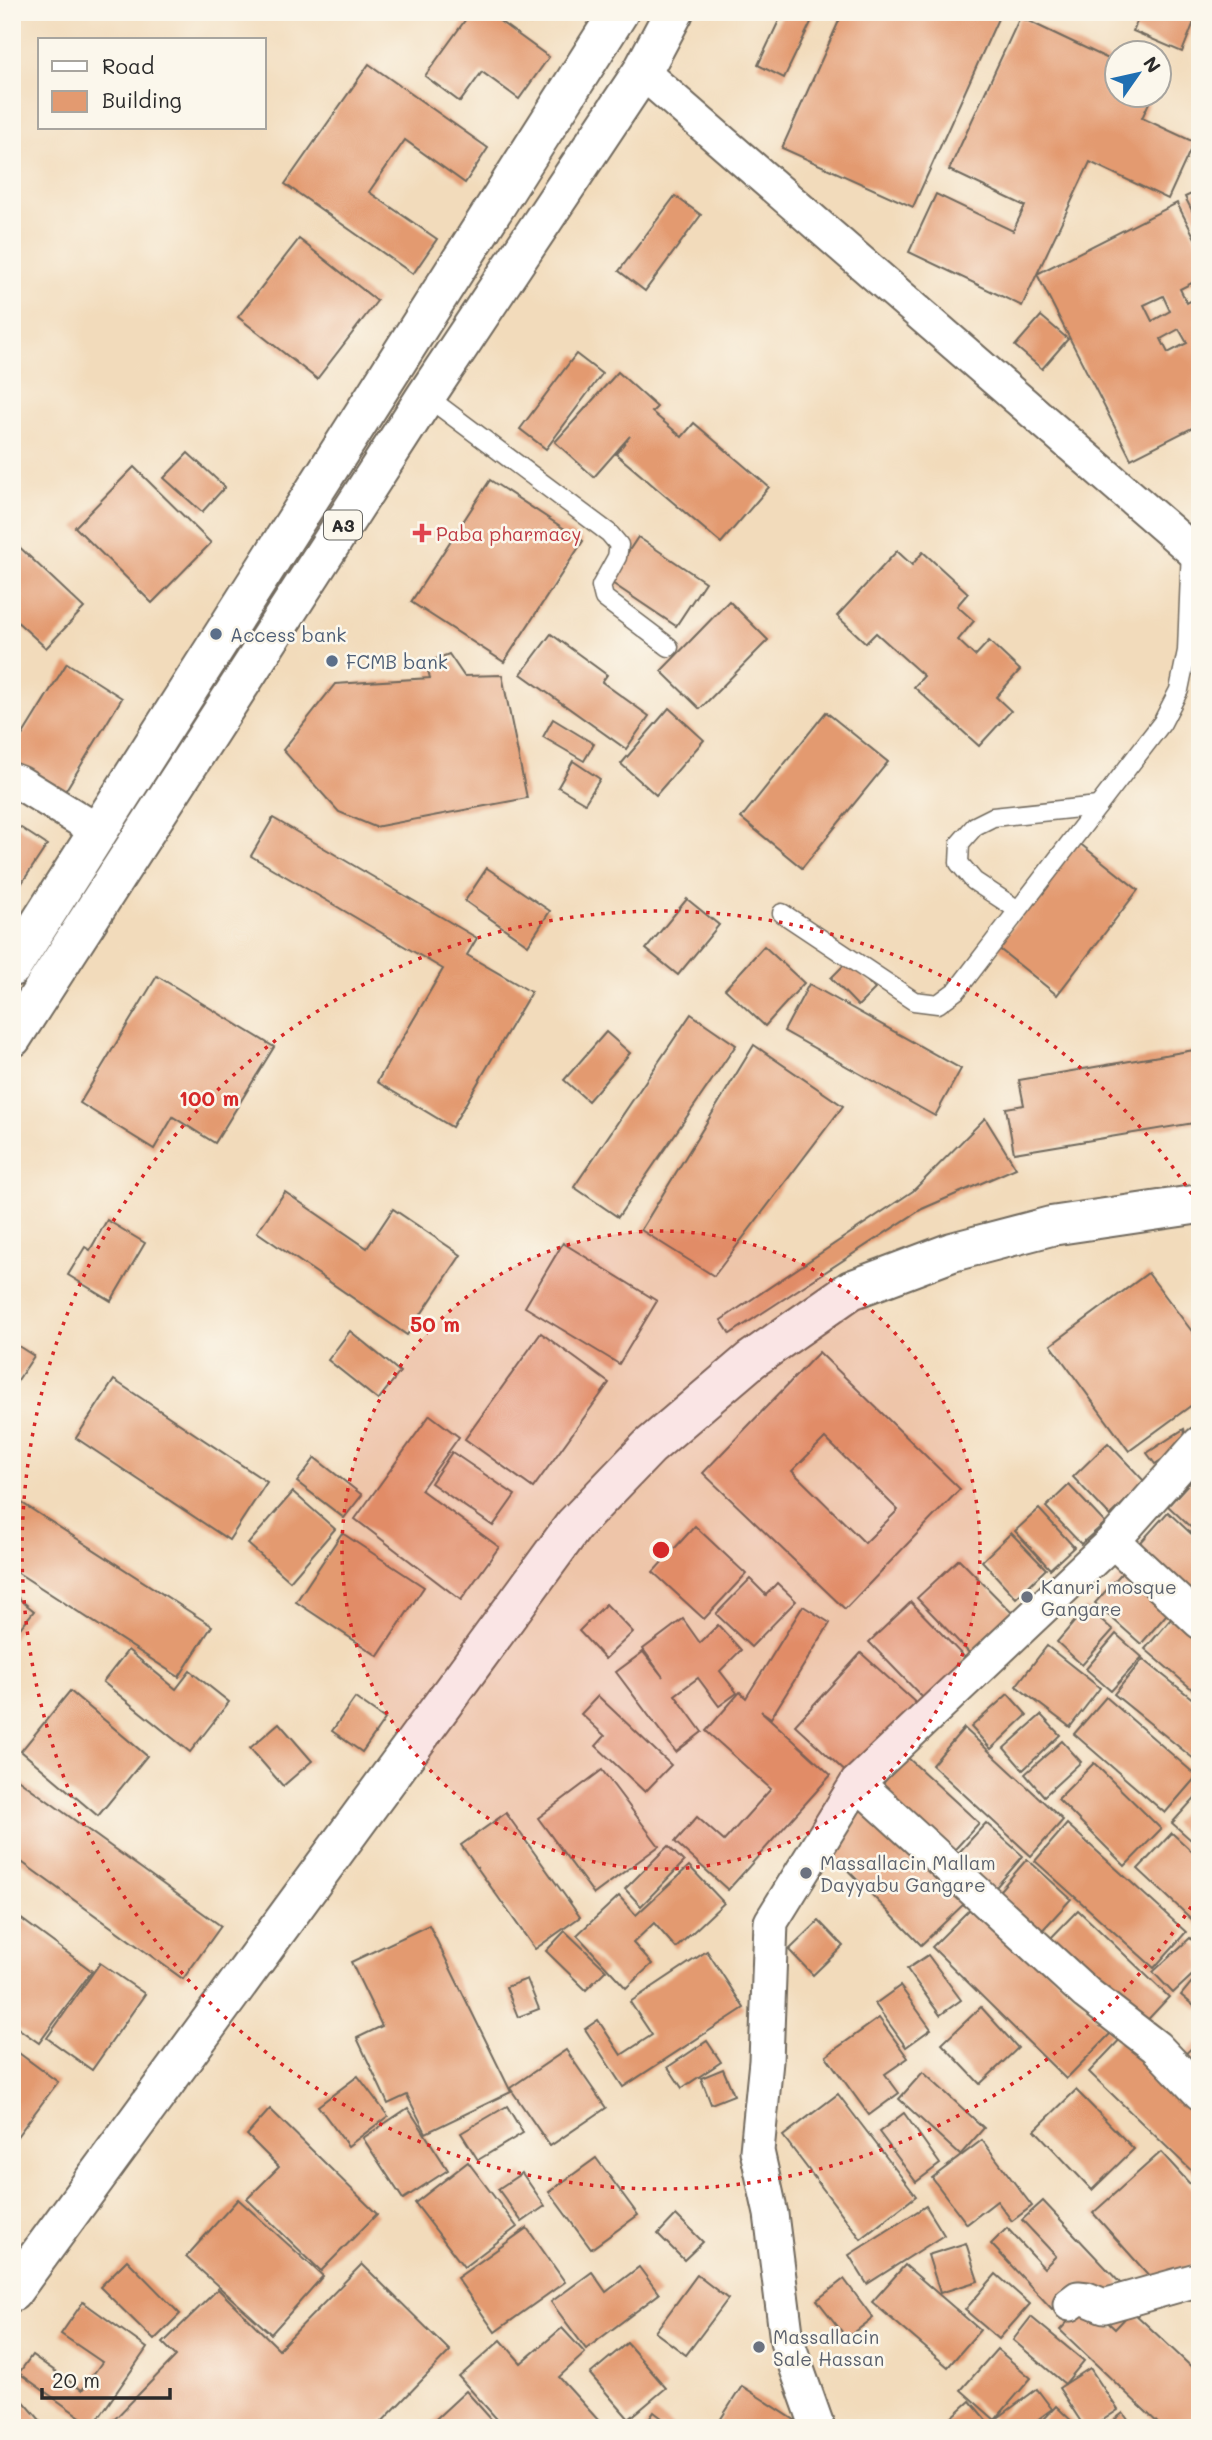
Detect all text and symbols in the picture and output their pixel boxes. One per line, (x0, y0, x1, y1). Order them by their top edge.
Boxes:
legend (38, 38, 266, 130)
north arrow (1104, 38, 1174, 108)
text: N (1138, 51, 1167, 77)
text: Road (102, 52, 154, 79)
text: Building (102, 86, 182, 113)
road number: A3 (324, 510, 362, 540)
place label: Paba pharmacy (436, 521, 581, 546)
marker: Paba pharmacy (414, 525, 430, 541)
place label: Access bank (230, 622, 346, 647)
marker: Access bank (208, 626, 224, 642)
place label: FCMB bank (346, 649, 448, 674)
marker: FCMB bank (324, 653, 340, 669)
text: 100 m (179, 1084, 239, 1111)
text: 50 m (410, 1310, 460, 1337)
centre of rings (649, 1538, 673, 1562)
place label: Kanuri mosque Gangare (1041, 1574, 1177, 1621)
marker: Kanuri mosque Gangare (1019, 1589, 1035, 1605)
place label: Massallacin Mallam Dayyabu Gangare (820, 1850, 996, 1897)
marker: Massallacin Mallam Dayyabu Gangare (798, 1865, 814, 1881)
place label: Massallacin Sale Hassan (773, 2324, 884, 2371)
marker: Massallacin Sale Hassan (751, 2339, 767, 2355)
scale bar (42, 2356, 170, 2400)
text: 20 m (52, 2366, 100, 2393)

